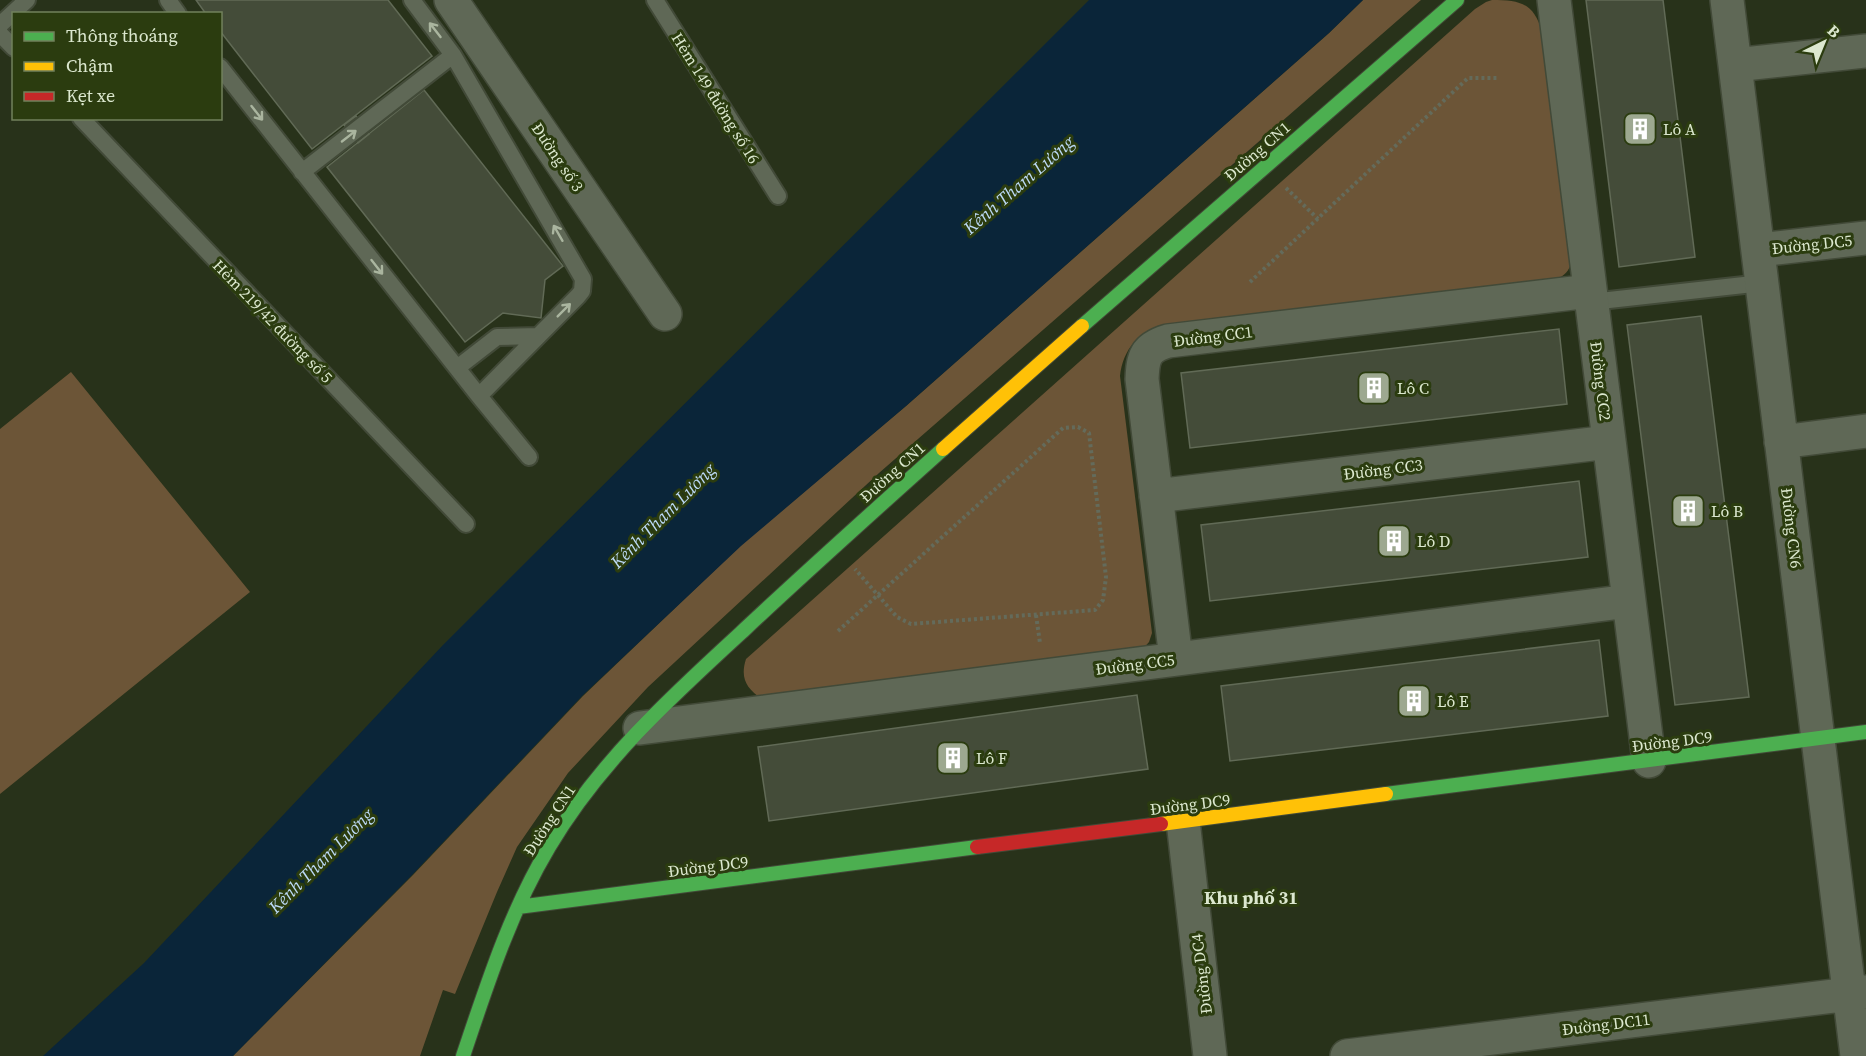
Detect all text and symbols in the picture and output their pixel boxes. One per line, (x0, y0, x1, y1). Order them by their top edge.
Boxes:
legend (12, 12, 222, 120)
north arrow (1794, 12, 1854, 72)
text: B (1823, 19, 1846, 43)
one-way arrow (429, 22, 442, 38)
text: Thông thoáng (66, 23, 178, 48)
street label: Hẻm 149 đường số 16 (667, 28, 765, 168)
text: Chậm (66, 53, 113, 78)
text: Kẹt xe (66, 83, 115, 108)
one-way arrow (250, 105, 263, 121)
building icon: Lô A (1622, 111, 1658, 147)
street label: Đường CN1 (1219, 116, 1295, 186)
street label: Đường số 3 (527, 118, 589, 196)
place label: Lô A (1663, 118, 1696, 140)
one-way arrow (340, 129, 356, 142)
water label: Kênh Tham Lương (957, 129, 1080, 241)
one-way arrow (551, 225, 563, 242)
street label: Đường DC5 (1771, 229, 1853, 259)
street label: Hẻm 219/42 đường số 5 (208, 254, 338, 388)
one-way arrow (371, 258, 384, 274)
one-way arrow (557, 303, 572, 317)
street label: Đường CC1 (1172, 320, 1254, 352)
street label: Đường CC2 (1585, 340, 1617, 422)
building icon: Lô C (1356, 370, 1392, 406)
place label: Lô C (1397, 377, 1429, 399)
street label: Đường CN1 (855, 437, 929, 507)
street label: Đường CC3 (1342, 453, 1424, 485)
water label: Kênh Tham Lương (604, 457, 722, 575)
street label: Đường CN6 (1776, 486, 1808, 570)
building icon: Lô B (1670, 493, 1706, 529)
place label: Lô B (1711, 500, 1743, 522)
building icon: Lô D (1376, 523, 1412, 559)
place label: Lô D (1417, 530, 1450, 552)
street label: Đường CC5 (1094, 648, 1176, 680)
building icon: Lô E (1396, 683, 1432, 719)
place label: Lô E (1437, 690, 1469, 712)
street label: Đường DC9 (1631, 725, 1713, 757)
building icon: Lô F (935, 740, 971, 776)
place label: Lô F (976, 747, 1007, 769)
street label: Đường CN1 (518, 780, 580, 860)
street label: Đường DC9 (1149, 788, 1231, 820)
water label: Kênh Tham Lương (262, 802, 380, 920)
street label: Đường DC9 (667, 850, 749, 882)
district label: Khu phố 31 (1204, 885, 1298, 910)
street label: Đường DC4 (1185, 933, 1217, 1015)
street label: Đường DC11 (1561, 1008, 1651, 1040)

